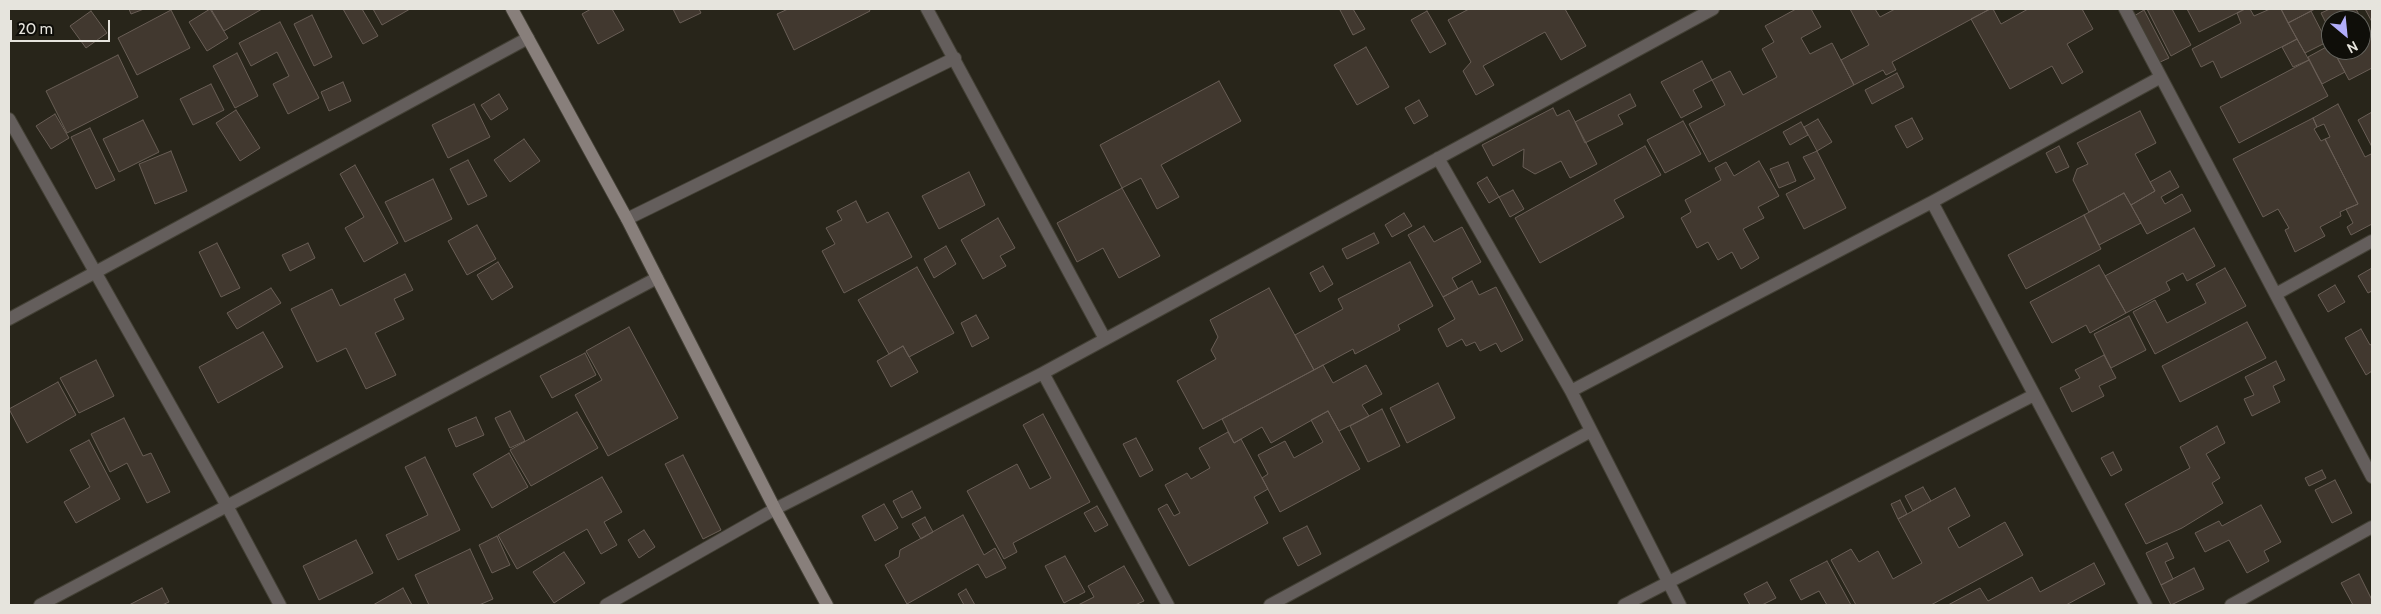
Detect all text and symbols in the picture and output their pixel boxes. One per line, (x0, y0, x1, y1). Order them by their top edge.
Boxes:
scale bar (12, 10, 112, 42)
north arrow (2321, 10, 2371, 60)
text: 20 m (18, 20, 53, 38)
text: N (2344, 37, 2361, 58)

